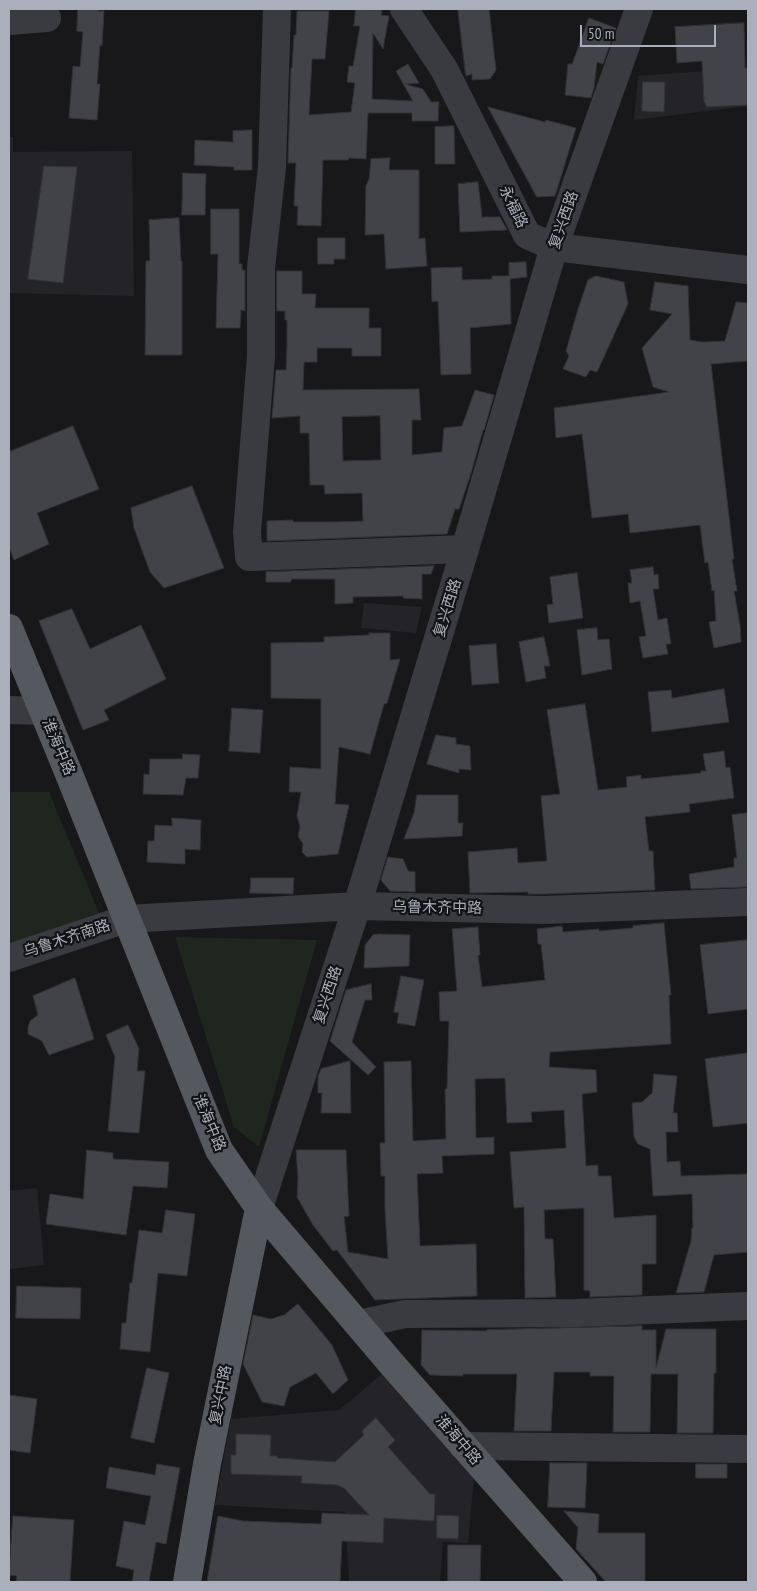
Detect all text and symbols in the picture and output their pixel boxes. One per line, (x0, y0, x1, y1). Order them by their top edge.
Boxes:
scale bar (582, 15, 718, 47)
text: 50 m (588, 24, 614, 43)
street label: 永福路 (495, 183, 531, 231)
street label: 复兴西路 (546, 189, 582, 251)
street label: 复兴西路 (431, 577, 465, 639)
street label: 淮海中路 (38, 716, 78, 778)
street label: 乌鲁木齐中路 (392, 898, 482, 918)
street label: 乌鲁木齐南路 (21, 917, 113, 961)
street label: 复兴西路 (310, 964, 346, 1026)
street label: 淮海中路 (189, 1092, 229, 1154)
street label: 复兴中路 (206, 1364, 236, 1426)
street label: 淮海中路 (432, 1411, 484, 1469)

